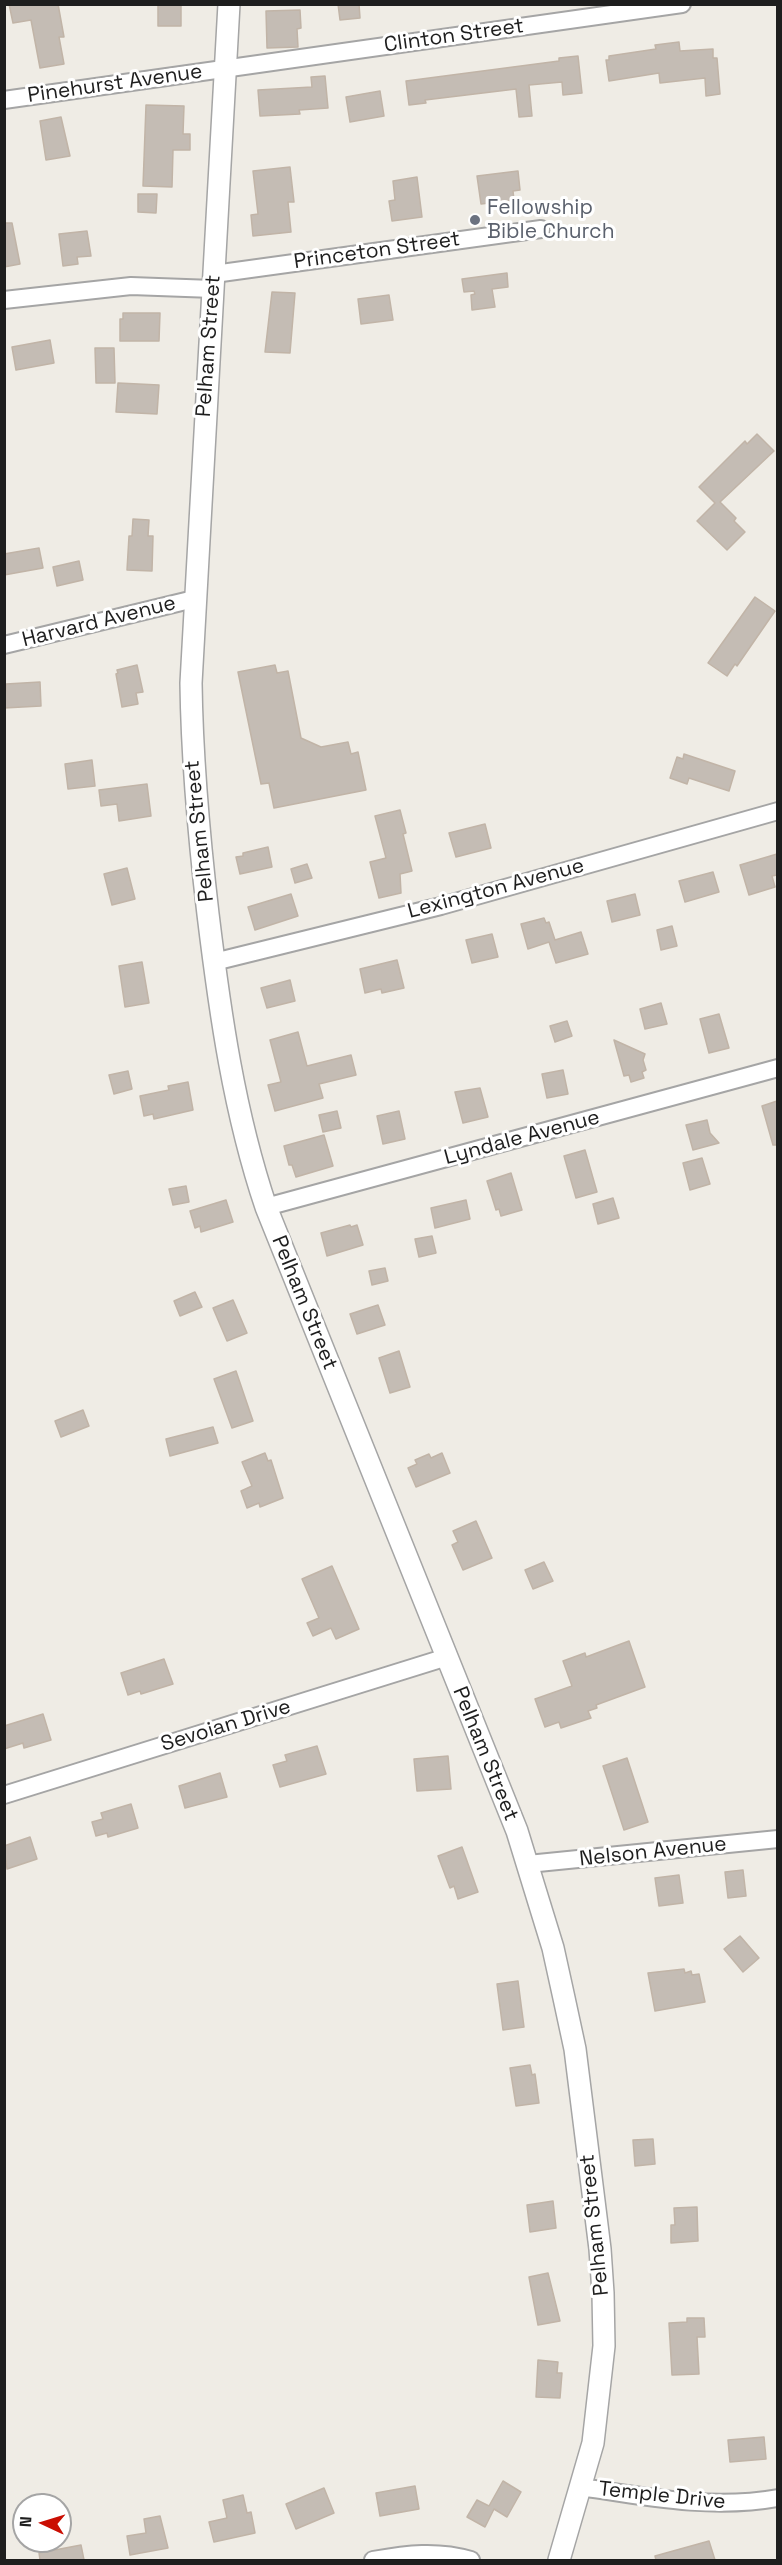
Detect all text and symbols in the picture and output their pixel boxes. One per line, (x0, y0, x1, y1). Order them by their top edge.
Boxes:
street label: Clinton Street (382, 14, 526, 58)
street label: Pinehurst Avenue (26, 59, 204, 109)
place label: Fellowship Bible Church (487, 195, 615, 245)
marker: Fellowship Bible Church (468, 213, 482, 227)
street label: Princeton Street (292, 227, 462, 275)
street label: Pelham Street (191, 274, 227, 418)
street label: Harvard Avenue (20, 591, 178, 653)
street label: Pelham Street (180, 759, 220, 903)
street label: Lexington Avenue (405, 853, 587, 925)
street label: Lyndale Avenue (442, 1105, 602, 1171)
street label: Pelham Street (266, 1232, 342, 1374)
street label: Pelham Street (447, 1683, 523, 1825)
street label: Sevoian Drive (158, 1694, 294, 1758)
street label: Nelson Avenue (578, 1832, 728, 1872)
street label: Pelham Street (575, 2153, 615, 2297)
street label: Temple Drive (597, 2477, 727, 2515)
north arrow (12, 2493, 72, 2553)
text: N (15, 2516, 36, 2528)

